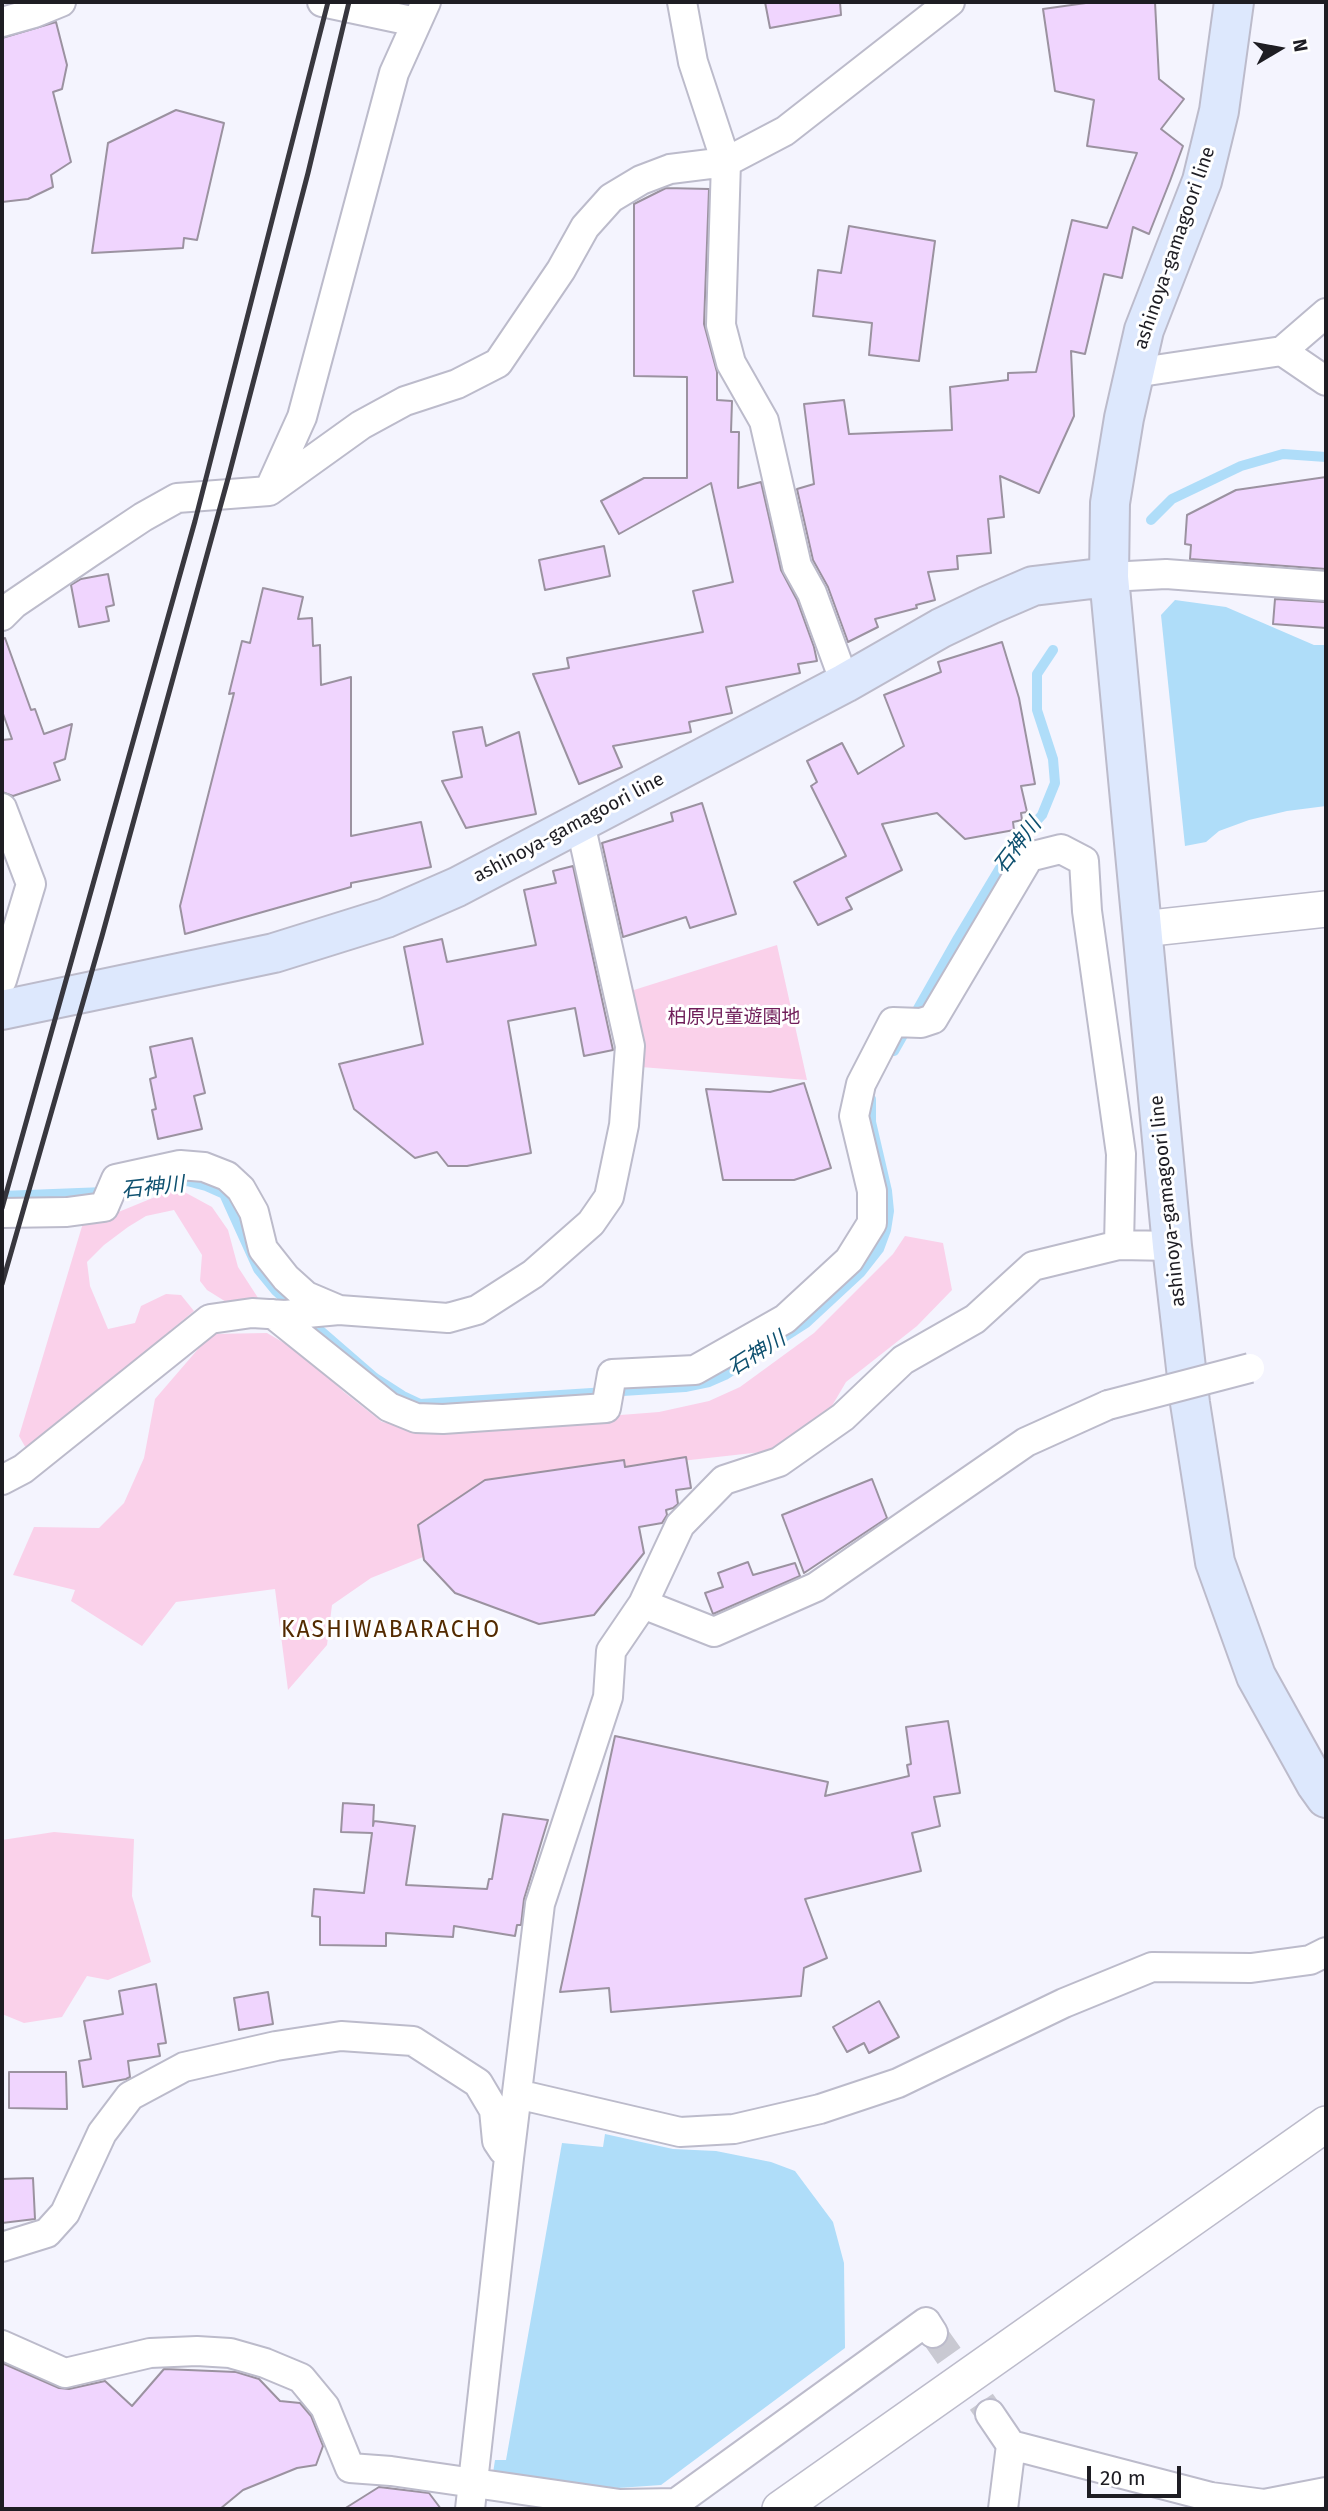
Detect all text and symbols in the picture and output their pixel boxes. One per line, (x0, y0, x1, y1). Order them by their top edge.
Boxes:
north arrow (1244, 14, 1314, 84)
text: N (1288, 37, 1313, 53)
street label: ashinoya-gamagoori line (1130, 144, 1220, 352)
street label: ashinoya-gamagoori line (470, 768, 668, 888)
water label: 石神川 (989, 813, 1047, 879)
park label: 柏原児童遊園地 (668, 1007, 800, 1029)
street label: ashinoya-gamagoori line (1146, 1094, 1190, 1308)
water label: 石神川 (120, 1172, 186, 1204)
water label: 石神川 (724, 1327, 790, 1381)
district label: KASHIWABARACHO (283, 1617, 499, 1645)
scale bar (1090, 2452, 1184, 2496)
text: 20 m (1100, 2465, 1146, 2491)

